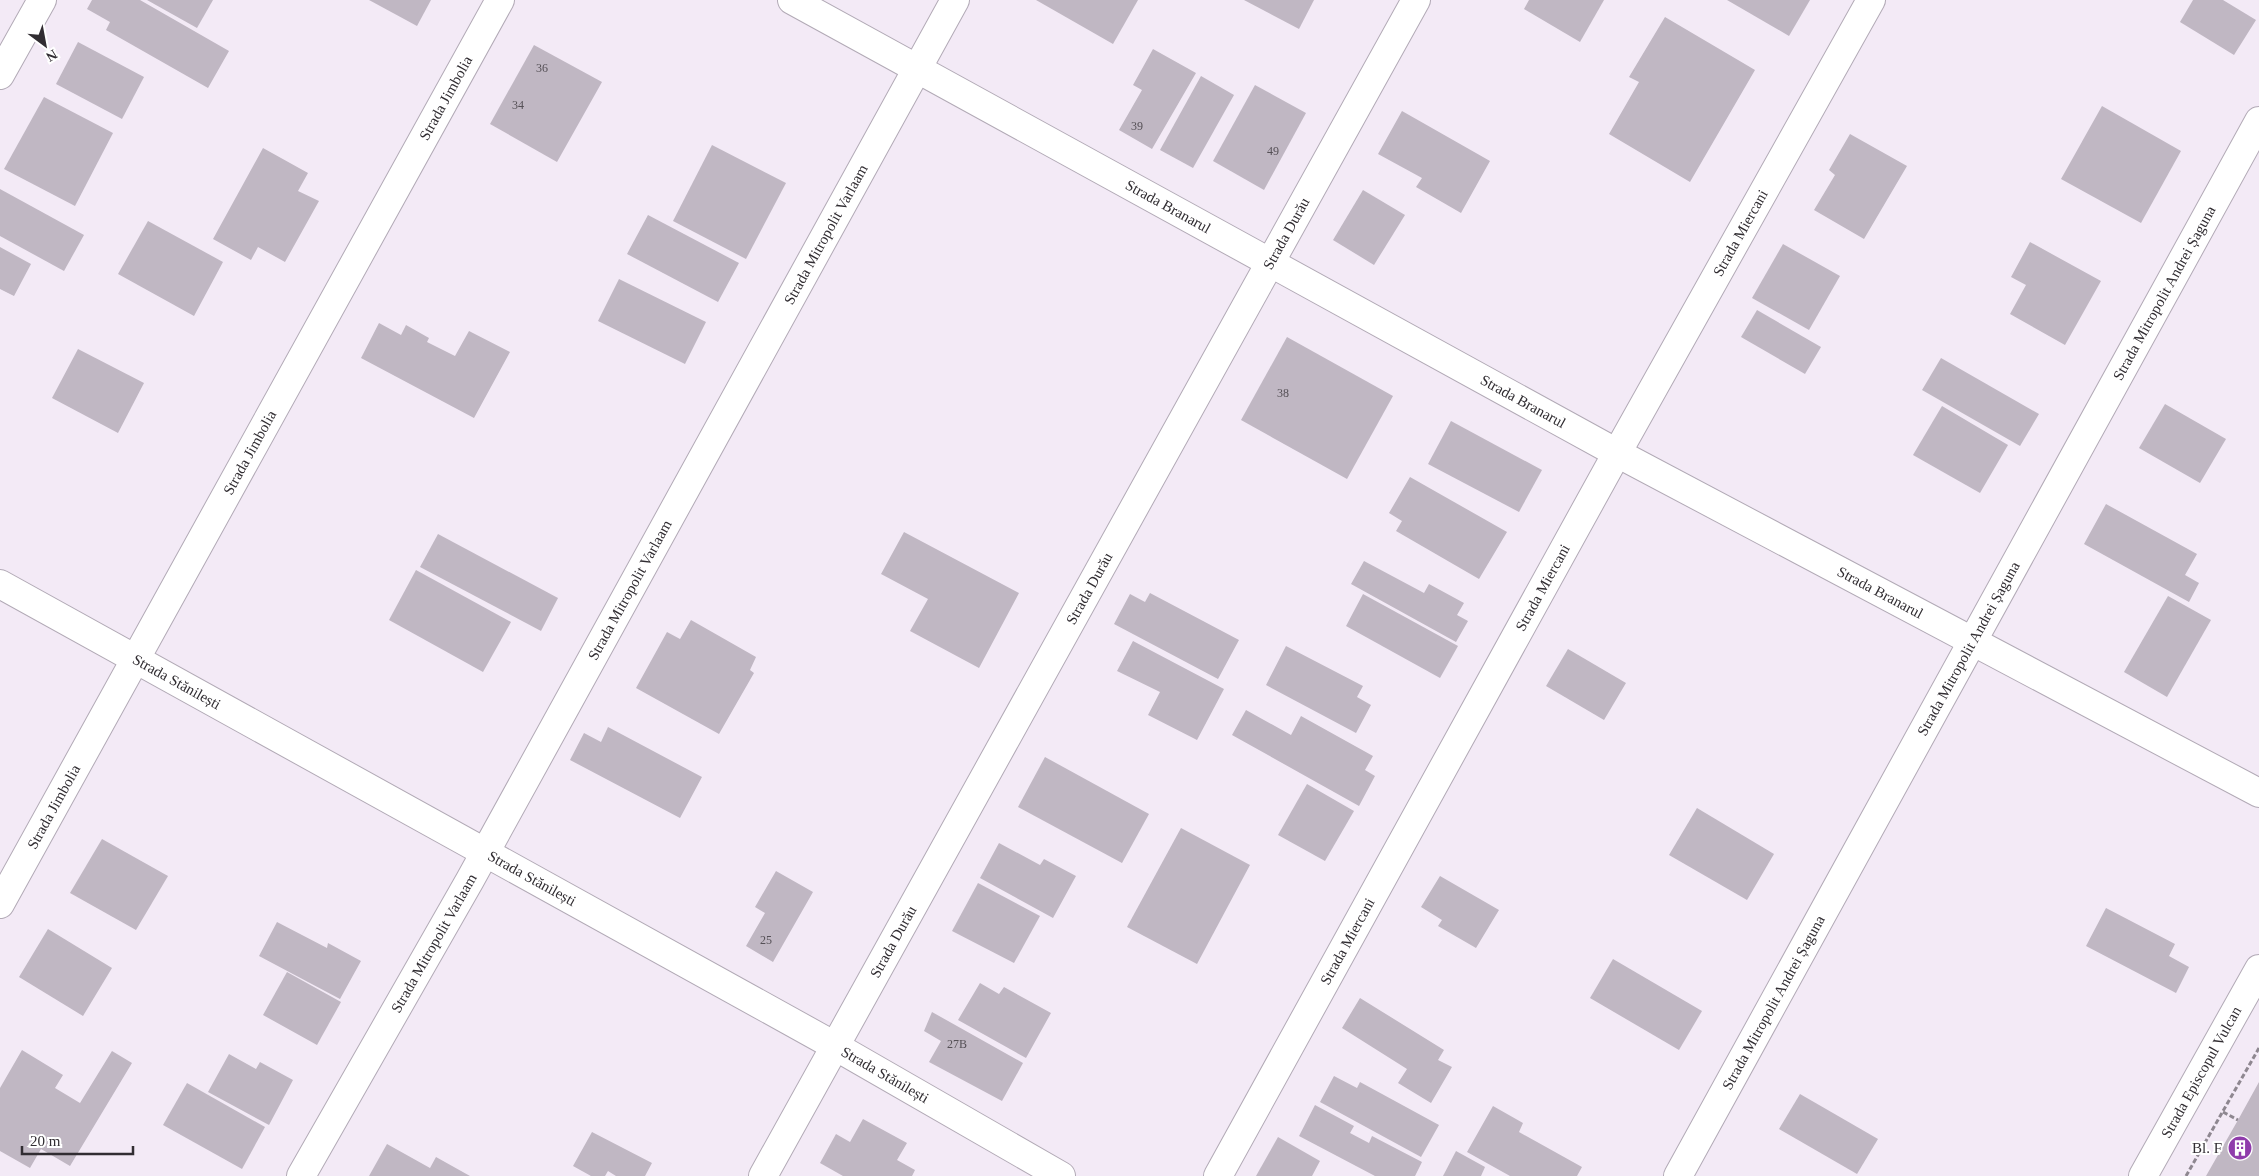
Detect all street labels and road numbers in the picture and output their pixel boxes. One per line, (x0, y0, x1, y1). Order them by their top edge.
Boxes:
street label: Strada Jimbolia (416, 53, 476, 143)
street label: Strada Mitropolit Varlaam (781, 161, 871, 307)
street label: Strada Branarul (1123, 177, 1213, 236)
street label: Strada Miercani (1710, 187, 1771, 279)
street label: Strada Durău (1260, 194, 1313, 272)
street label: Strada Mitropolit Andrei Șaguna (2110, 203, 2219, 383)
street label: Strada Branarul (1478, 372, 1568, 431)
street label: Strada Jimbolia (220, 407, 280, 497)
street label: Strada Mitropolit Varlaam (585, 517, 675, 663)
street label: Strada Miercani (1512, 542, 1573, 634)
street label: Strada Durău (1063, 549, 1116, 627)
street label: Strada Mitropolit Andrei Șaguna (1914, 559, 2023, 739)
street label: Strada Branarul (1835, 563, 1926, 622)
street label: Strada Stănilești (130, 651, 223, 713)
street label: Strada Jimbolia (24, 762, 84, 852)
street label: Strada Stănilești (485, 848, 579, 909)
street label: Strada Mitropolit Varlaam (388, 871, 480, 1016)
street label: Strada Miercani (1317, 895, 1378, 987)
street label: Strada Durău (867, 903, 920, 980)
street label: Strada Mitropolit Andrei Șaguna (1719, 912, 1828, 1092)
street label: Strada Episcopul Vulcan (2158, 1003, 2245, 1141)
street label: Strada Stănilești (839, 1043, 931, 1106)

